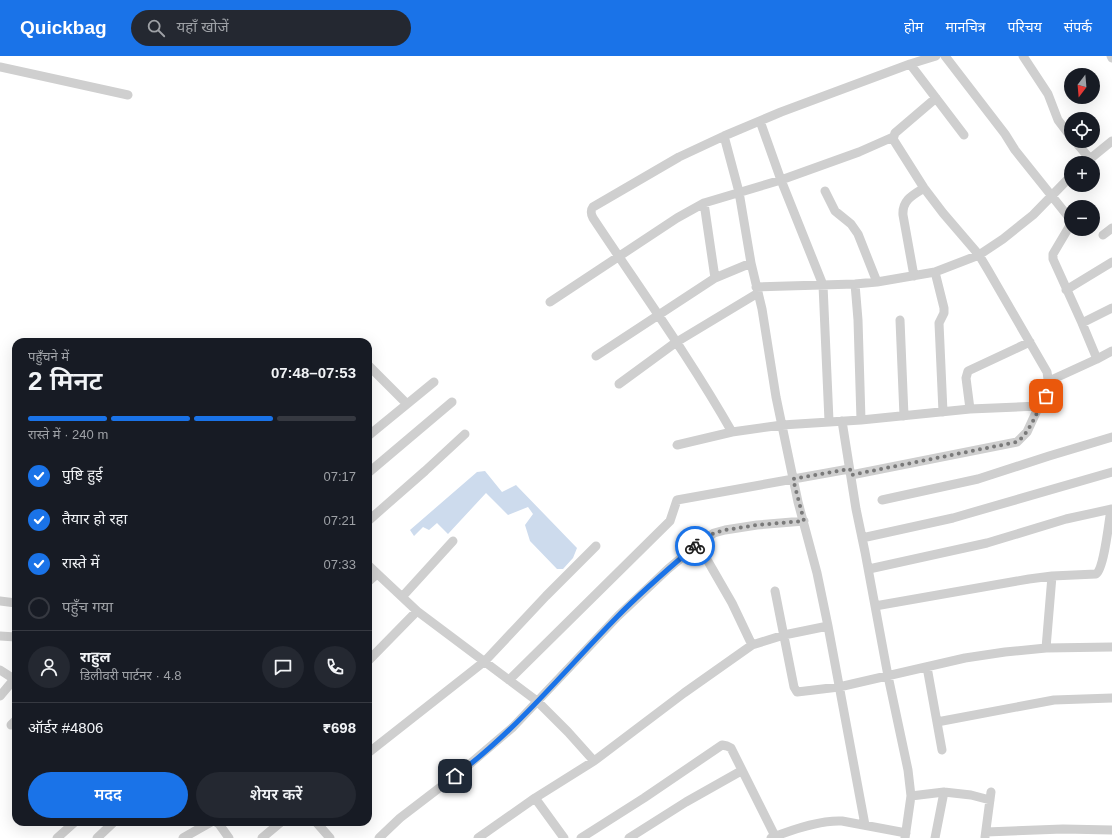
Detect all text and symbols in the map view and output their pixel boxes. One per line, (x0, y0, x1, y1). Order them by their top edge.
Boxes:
search box (131, 10, 411, 46)
text: Quickbag (20, 17, 107, 38)
icon: search (145, 17, 167, 39)
text: यहाँ खोजें (177, 18, 229, 35)
text: होम (904, 19, 923, 35)
text: मानचित्र (945, 19, 986, 35)
text: परिचय (1008, 19, 1042, 35)
text: संपर्क (1064, 19, 1092, 35)
north arrow (1064, 68, 1100, 104)
map controls (1064, 68, 1100, 236)
button: locate (1064, 112, 1100, 148)
button: + (1064, 156, 1100, 192)
button: − (1064, 200, 1100, 236)
text: पहुँचने में (28, 349, 69, 364)
text: 07:48–07:53 (271, 364, 356, 381)
text: 2 मिनट (28, 366, 102, 396)
pin (1029, 379, 1063, 413)
icon: bag (1035, 385, 1057, 407)
text: रास्ते में · 240 m (28, 427, 108, 442)
icon: check (28, 465, 50, 487)
text: पुष्टि हुई (62, 466, 103, 483)
text: 07:17 (323, 469, 356, 484)
icon: check (28, 509, 50, 531)
text: तैयार हो रहा (62, 510, 127, 527)
text: 07:21 (323, 513, 356, 528)
courier (675, 526, 715, 566)
icon: bike (684, 535, 706, 557)
icon: check (28, 553, 50, 575)
text: रास्ते में (62, 554, 100, 571)
text: 07:33 (323, 557, 356, 572)
text: पहुँच गया (62, 598, 113, 615)
button: person (28, 646, 70, 688)
button: chat (262, 646, 304, 688)
button: phone (314, 646, 356, 688)
text: राहुल (80, 648, 111, 665)
text: डिलीवरी पार्टनर · 4.8 (80, 668, 182, 683)
text: ऑर्डर #4806 (28, 719, 103, 736)
text: ₹698 (322, 719, 356, 736)
pin (438, 759, 472, 793)
icon: home (444, 765, 466, 787)
button: मदद (28, 772, 188, 818)
button: शेयर करें (196, 772, 356, 818)

